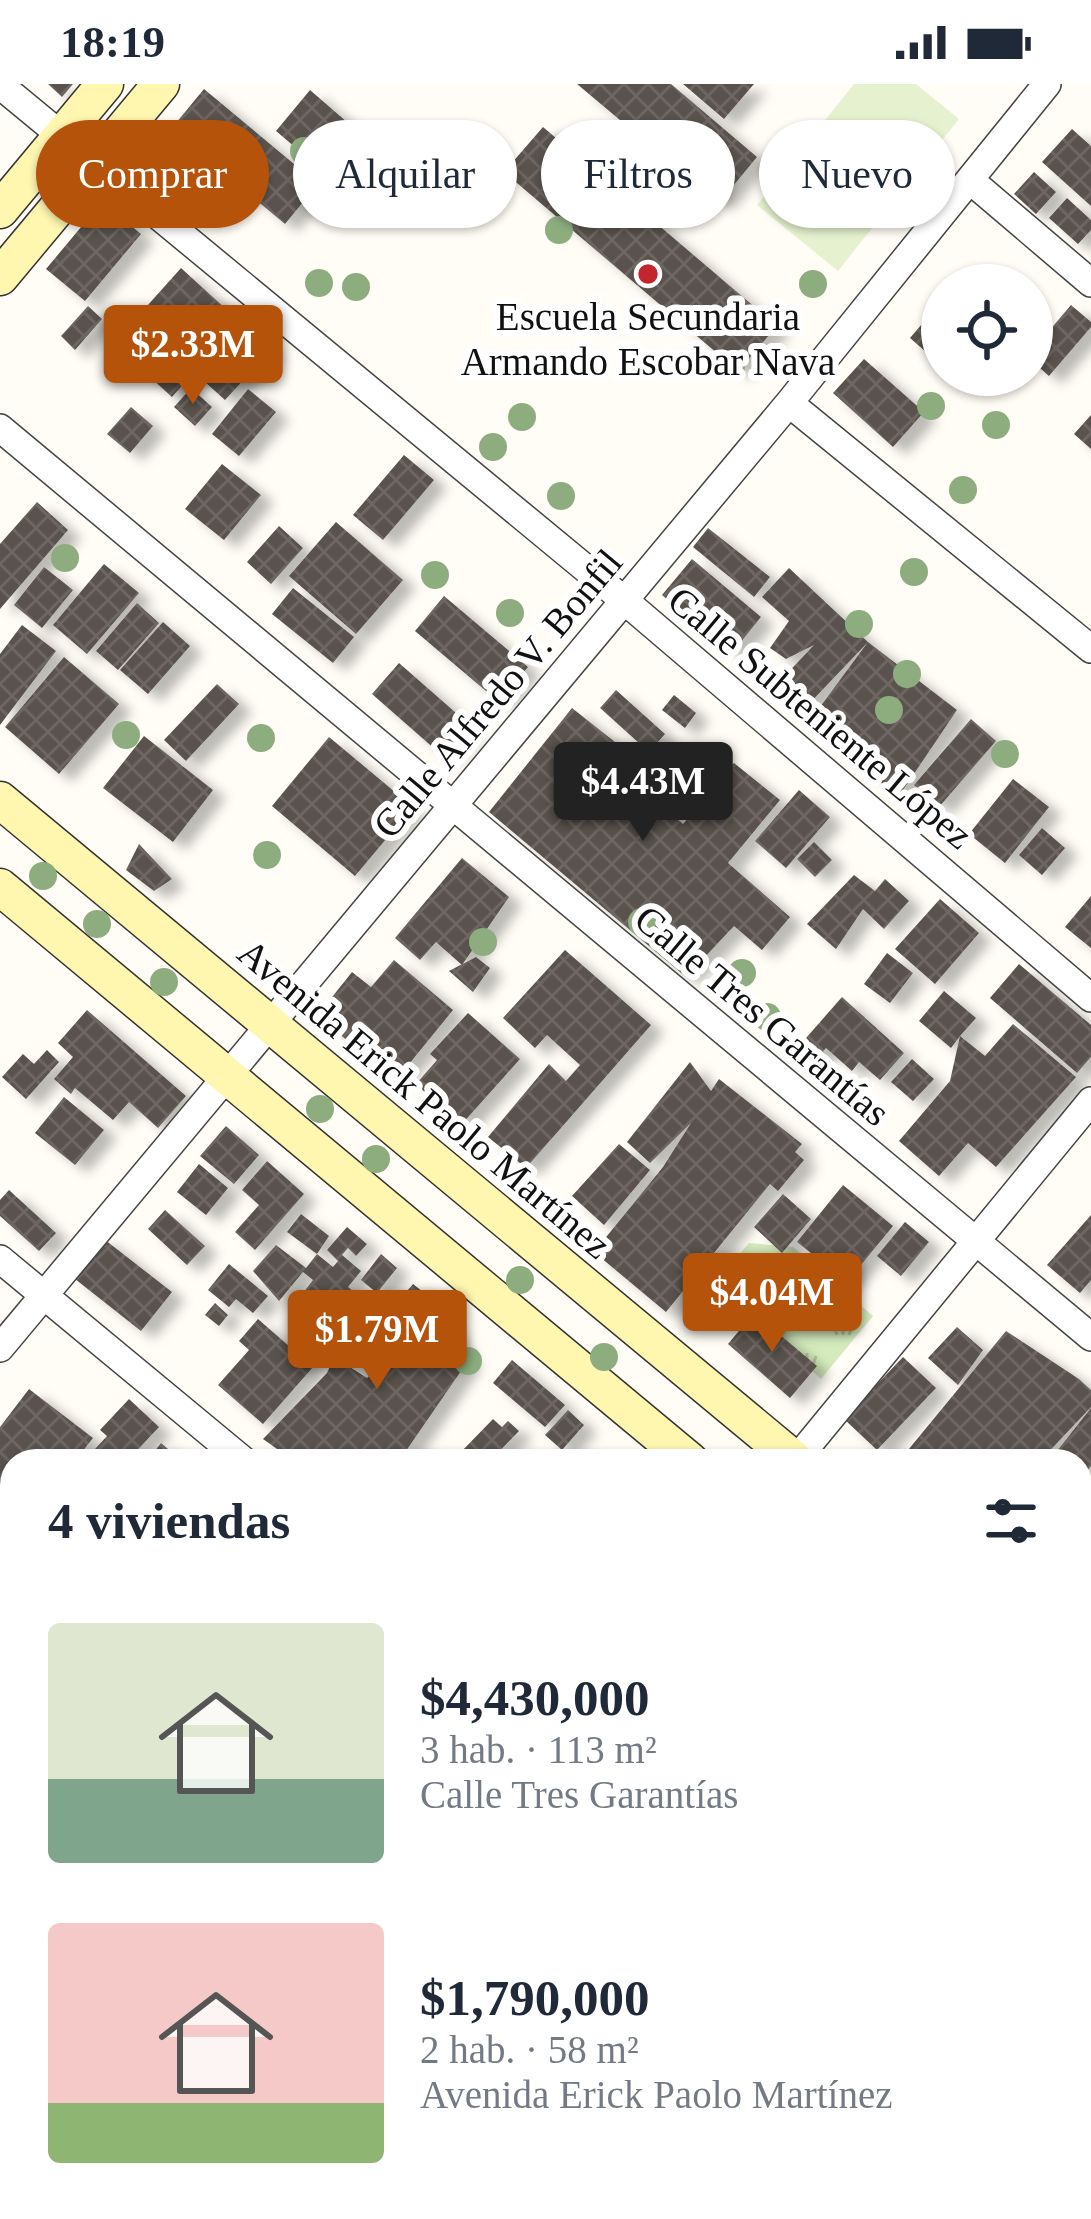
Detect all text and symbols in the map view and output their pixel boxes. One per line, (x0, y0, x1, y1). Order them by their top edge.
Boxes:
text: 18:19 (60, 17, 165, 67)
chip: Comprar (36, 120, 269, 228)
chip: Alquilar (293, 120, 517, 228)
chip: Filtros (541, 120, 735, 228)
chip: Nuevo (759, 120, 955, 228)
marker: Escuela Secundaria Armando Escobar Nava (635, 261, 661, 287)
map controls (921, 264, 1053, 396)
button: locate (921, 264, 1053, 396)
place label: Escuela Secundaria Armando Escobar Nava (461, 295, 835, 383)
pin: $2.33M (95, 305, 291, 407)
text: $2.33M (131, 322, 255, 365)
street label: Calle Alfredo V. Bonfil (364, 541, 630, 846)
street label: Calle Subteniente López (659, 578, 981, 858)
pin: $4.43M (545, 742, 741, 844)
text: $4.43M (581, 759, 705, 802)
street label: Calle Tres Garantías (627, 897, 898, 1134)
street label: Avenida Erick Paolo Martínez (230, 930, 619, 1267)
pin: $4.04M (674, 1253, 870, 1355)
text: $4.04M (710, 1270, 834, 1313)
pin: $1.79M (279, 1290, 475, 1392)
text: $1.79M (315, 1307, 439, 1350)
icon: filters (978, 1488, 1044, 1554)
text: 4 viviendas (48, 1493, 290, 1549)
text: $4,430,000 (420, 1670, 650, 1726)
icon: home (144, 1671, 288, 1815)
text: 3 hab. · 113 m² (420, 1728, 657, 1771)
text: Calle Tres Garantías (420, 1773, 738, 1816)
text: $1,790,000 (420, 1970, 650, 2026)
icon: home (144, 1971, 288, 2115)
text: 2 hab. · 58 m² (420, 2028, 639, 2071)
text: Avenida Erick Paolo Martínez (420, 2073, 893, 2116)

